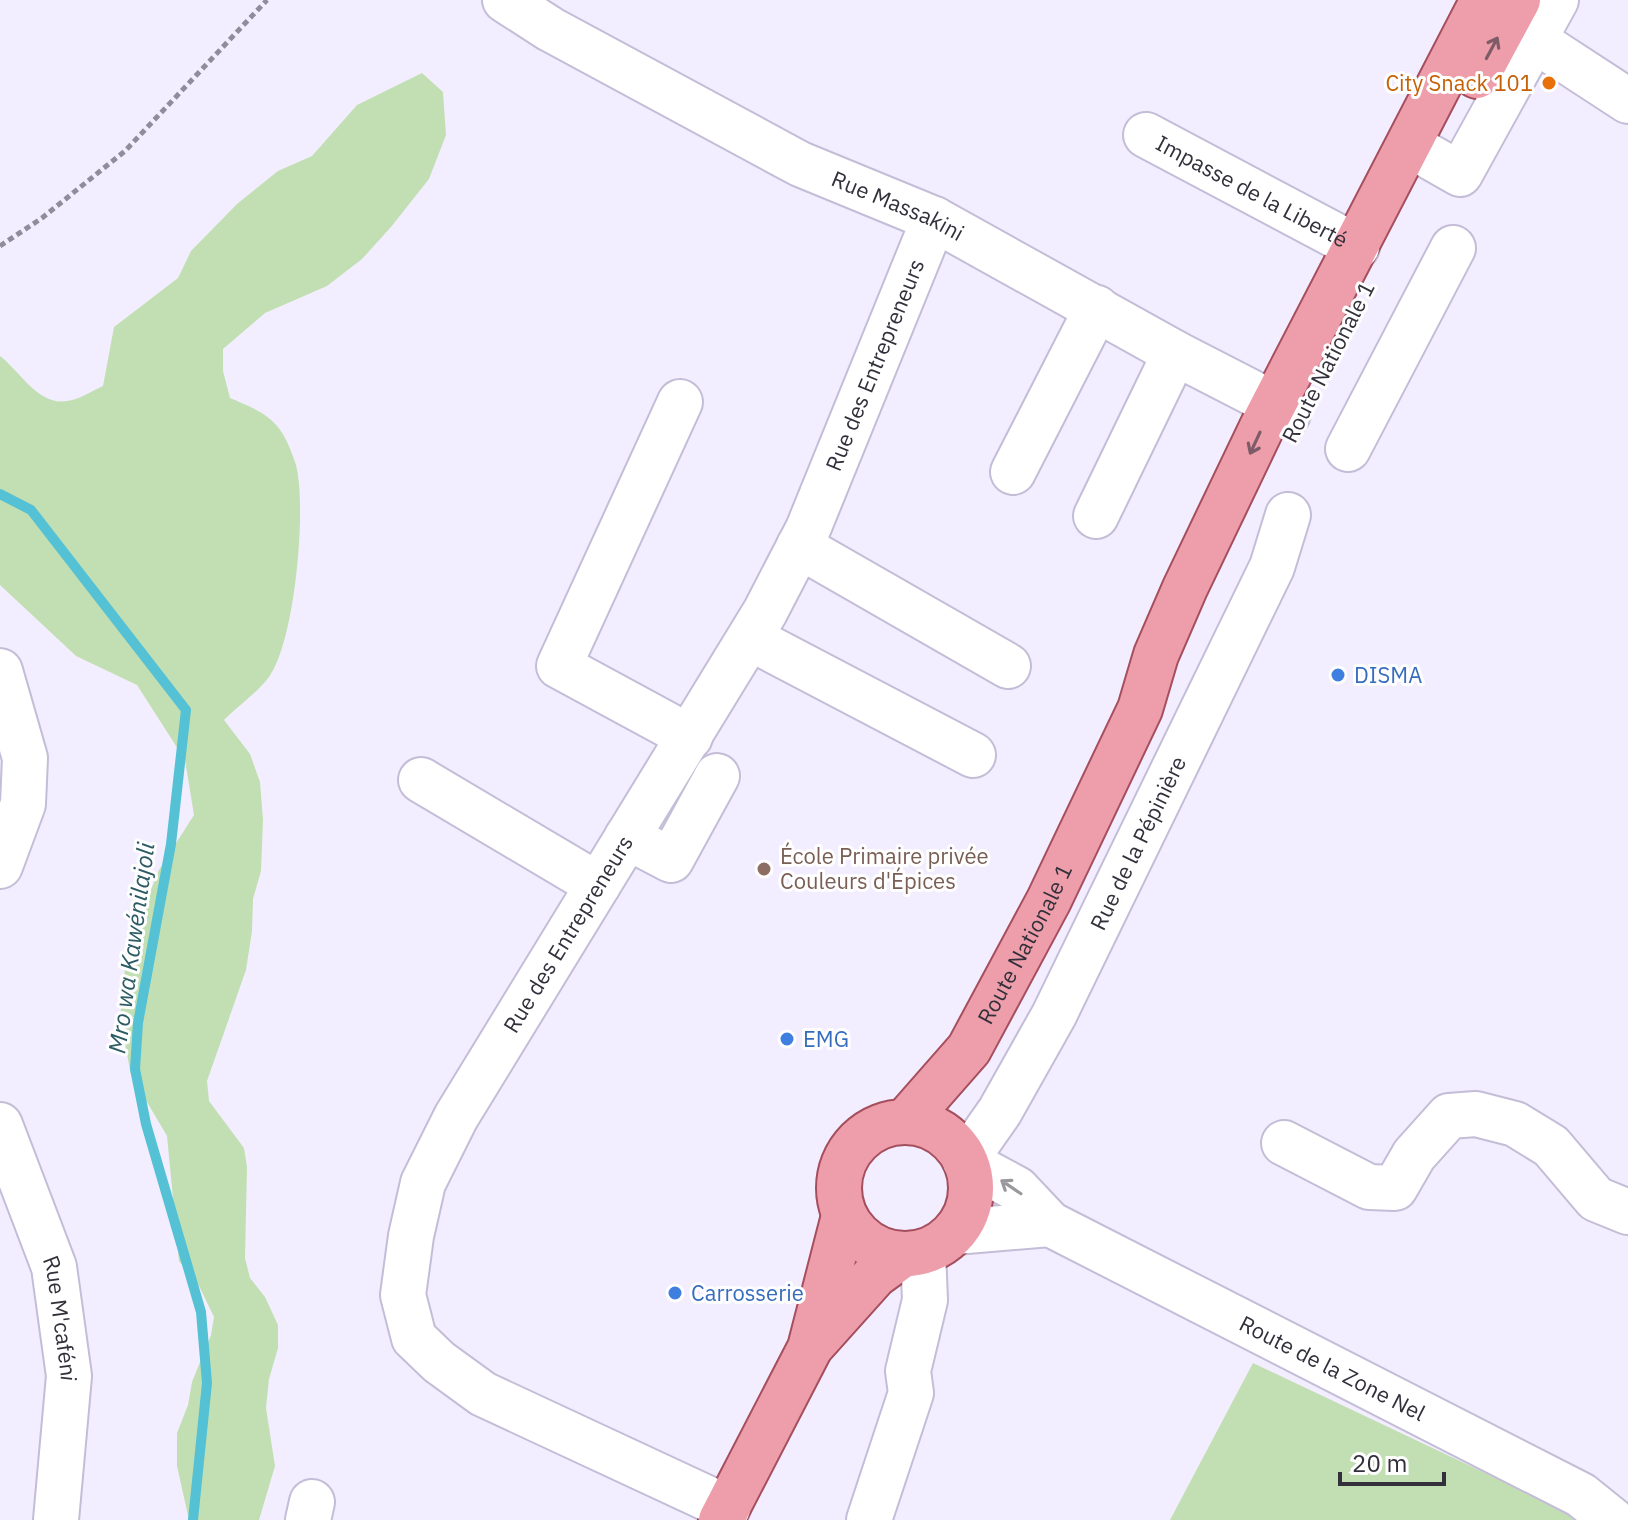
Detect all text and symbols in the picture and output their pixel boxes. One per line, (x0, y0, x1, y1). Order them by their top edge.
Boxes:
one-way arrow (1485, 37, 1501, 61)
place label: City Snack 101 (1385, 68, 1533, 97)
marker: City Snack 101 (1540, 74, 1558, 92)
street label: Impasse de la Liberté (1151, 128, 1353, 254)
street label: Rue Massakini (828, 164, 970, 247)
street label: Rue des Entrepreneurs (818, 254, 930, 475)
street label: Route Nationale 1 (1274, 276, 1381, 447)
one-way arrow (1247, 430, 1262, 454)
place label: DISMA (1354, 660, 1422, 689)
marker: DISMA (1329, 666, 1347, 684)
street label: Rue de la Pépinière (1083, 751, 1192, 935)
street label: Rue des Entrepreneurs (496, 829, 639, 1038)
water label: Mro wa Kawénilajoli (100, 840, 162, 1055)
place label: École Primaire privée Couleurs d'Épices (780, 841, 989, 895)
street label: Route Nationale 1 (970, 859, 1078, 1029)
marker: École Primaire privée Couleurs d'Épices (755, 860, 773, 878)
place label: EMG (803, 1024, 849, 1053)
marker: EMG (778, 1030, 796, 1048)
one-way arrow (1001, 1179, 1023, 1196)
street label: Rue M'caféni (37, 1251, 84, 1383)
place label: Carrosserie (691, 1278, 804, 1307)
marker: Carrosserie (666, 1284, 684, 1302)
street label: Route de la Zone Nel (1235, 1308, 1430, 1427)
scale bar (1340, 1436, 1444, 1486)
text: 20 m (1352, 1447, 1407, 1479)

